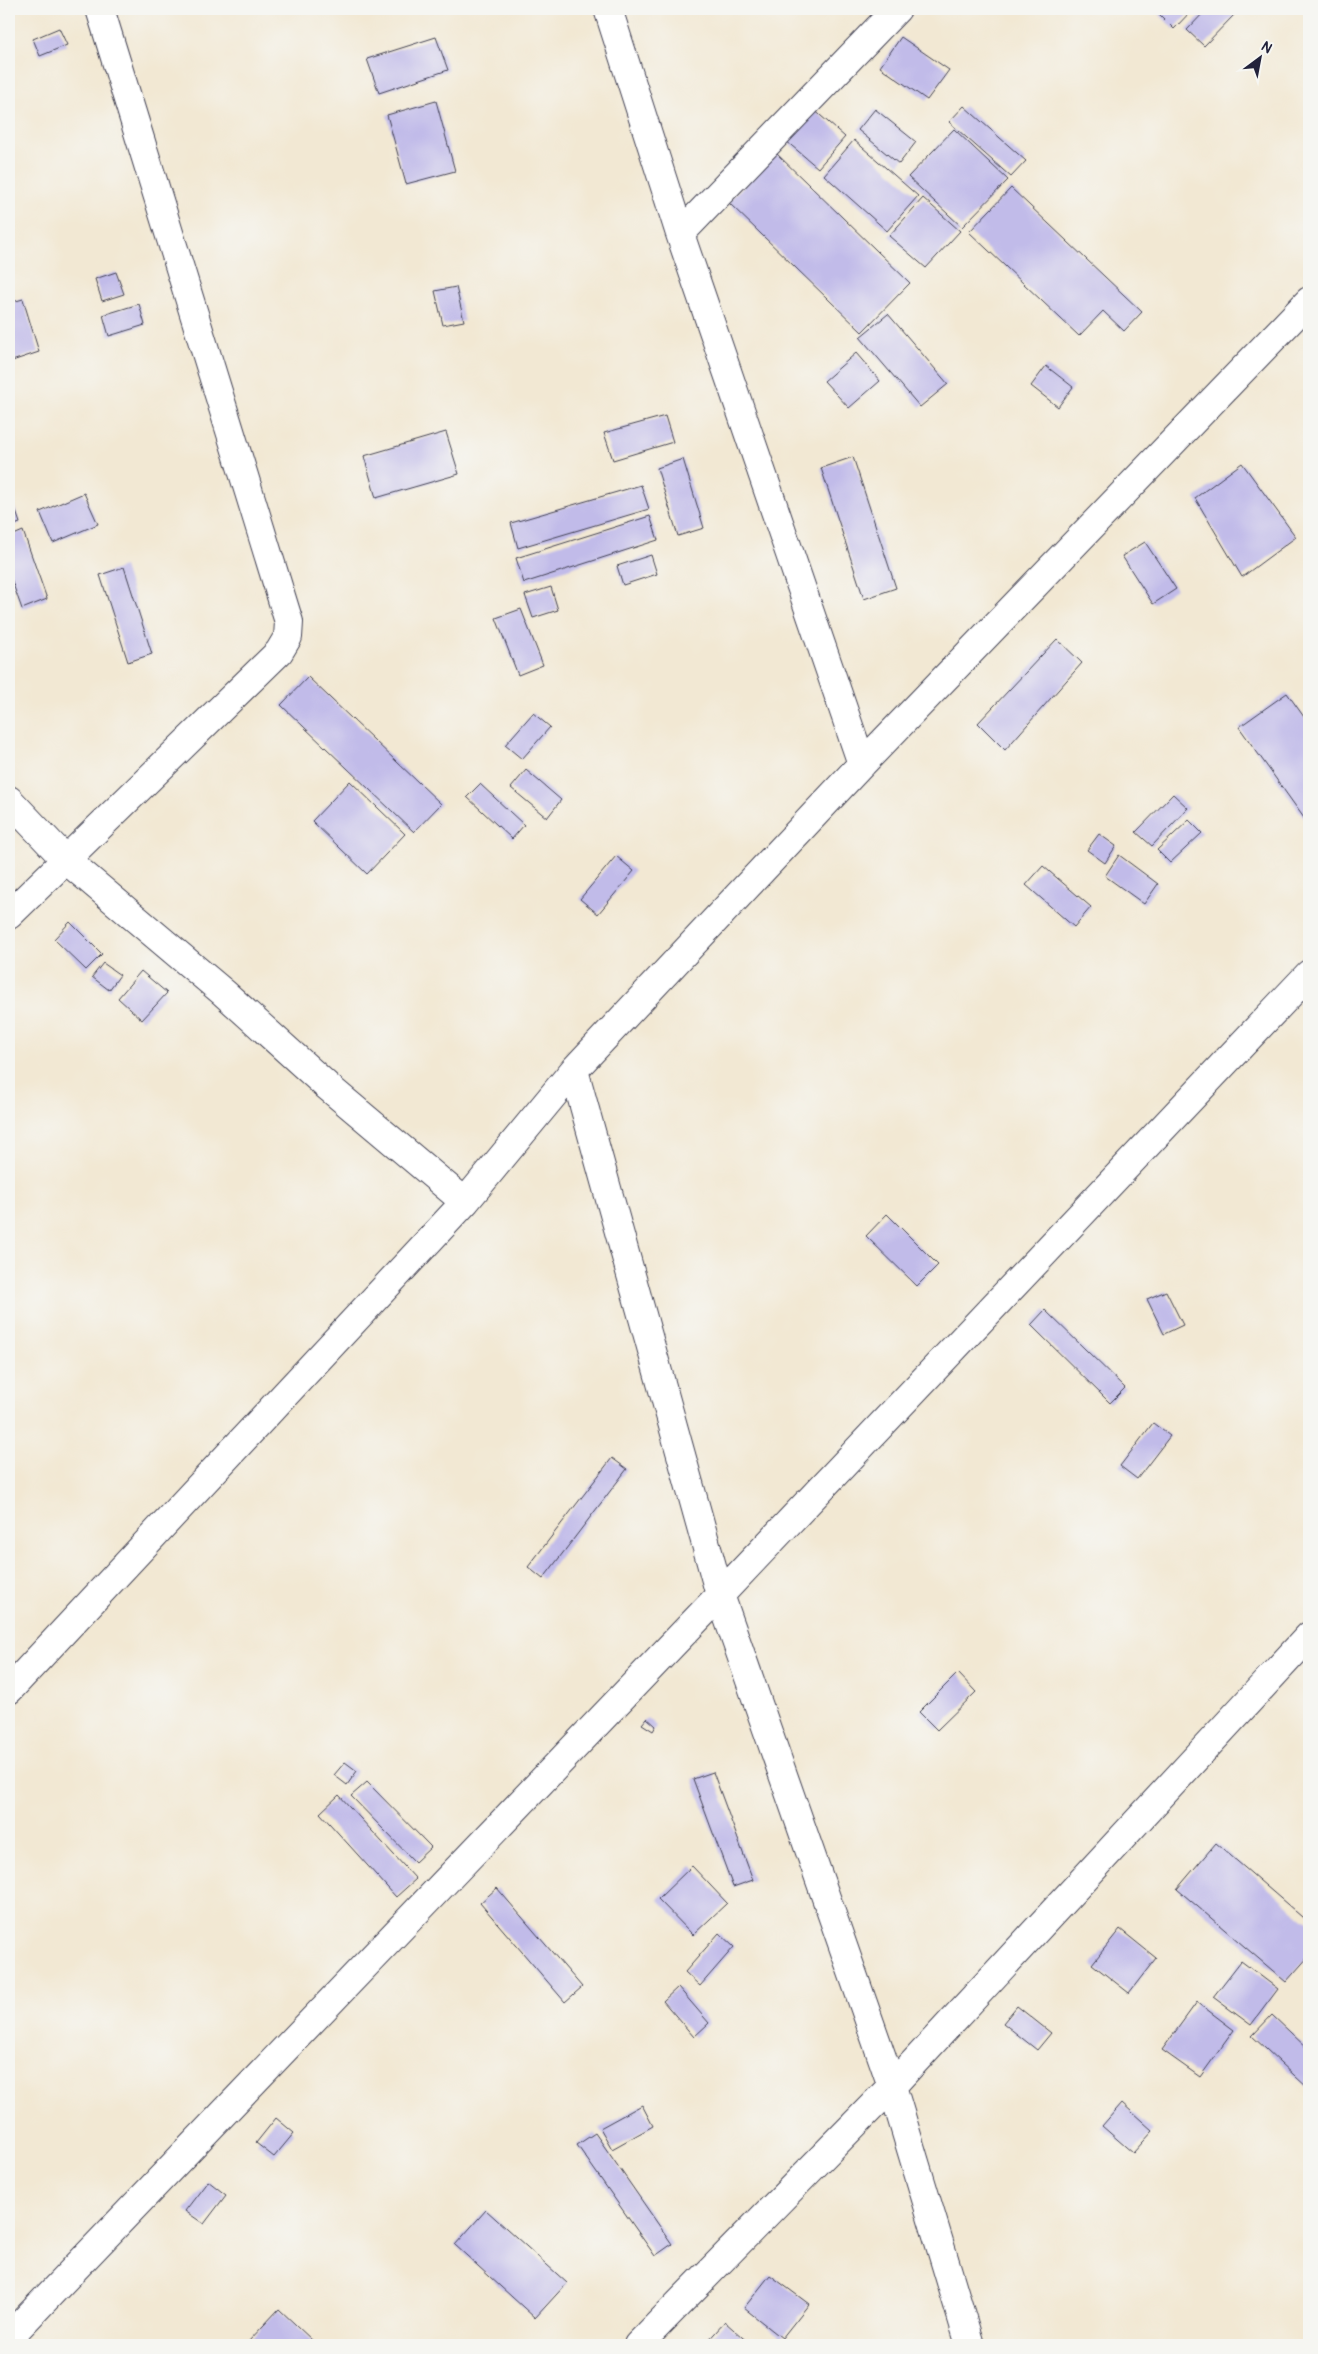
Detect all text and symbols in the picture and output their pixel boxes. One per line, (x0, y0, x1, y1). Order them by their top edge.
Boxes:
north arrow (1236, 32, 1286, 82)
text: N (1258, 38, 1275, 57)

